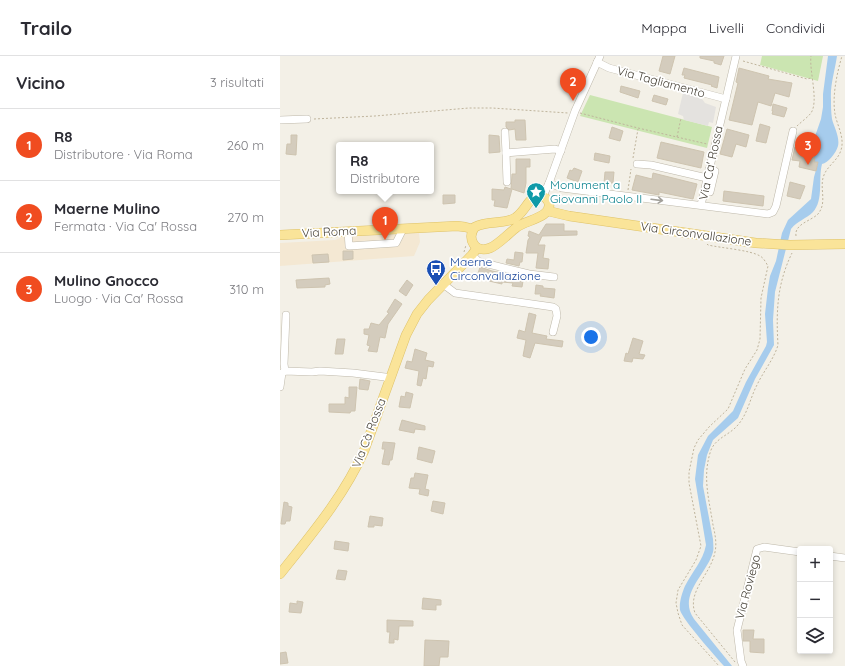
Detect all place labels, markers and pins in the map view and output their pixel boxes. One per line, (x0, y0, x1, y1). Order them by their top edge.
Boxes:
pin: 2 (560, 68, 586, 101)
pin: 3 (795, 132, 821, 165)
place label: Monument a Giovanni Paolo II (550, 177, 642, 206)
place icon: Monument a Giovanni Paolo II (525, 181, 547, 209)
pin: 1 (372, 207, 398, 240)
place label: Maerne Circonvallazione (450, 254, 541, 283)
bus stop icon: Maerne Circonvallazione (425, 258, 447, 286)

